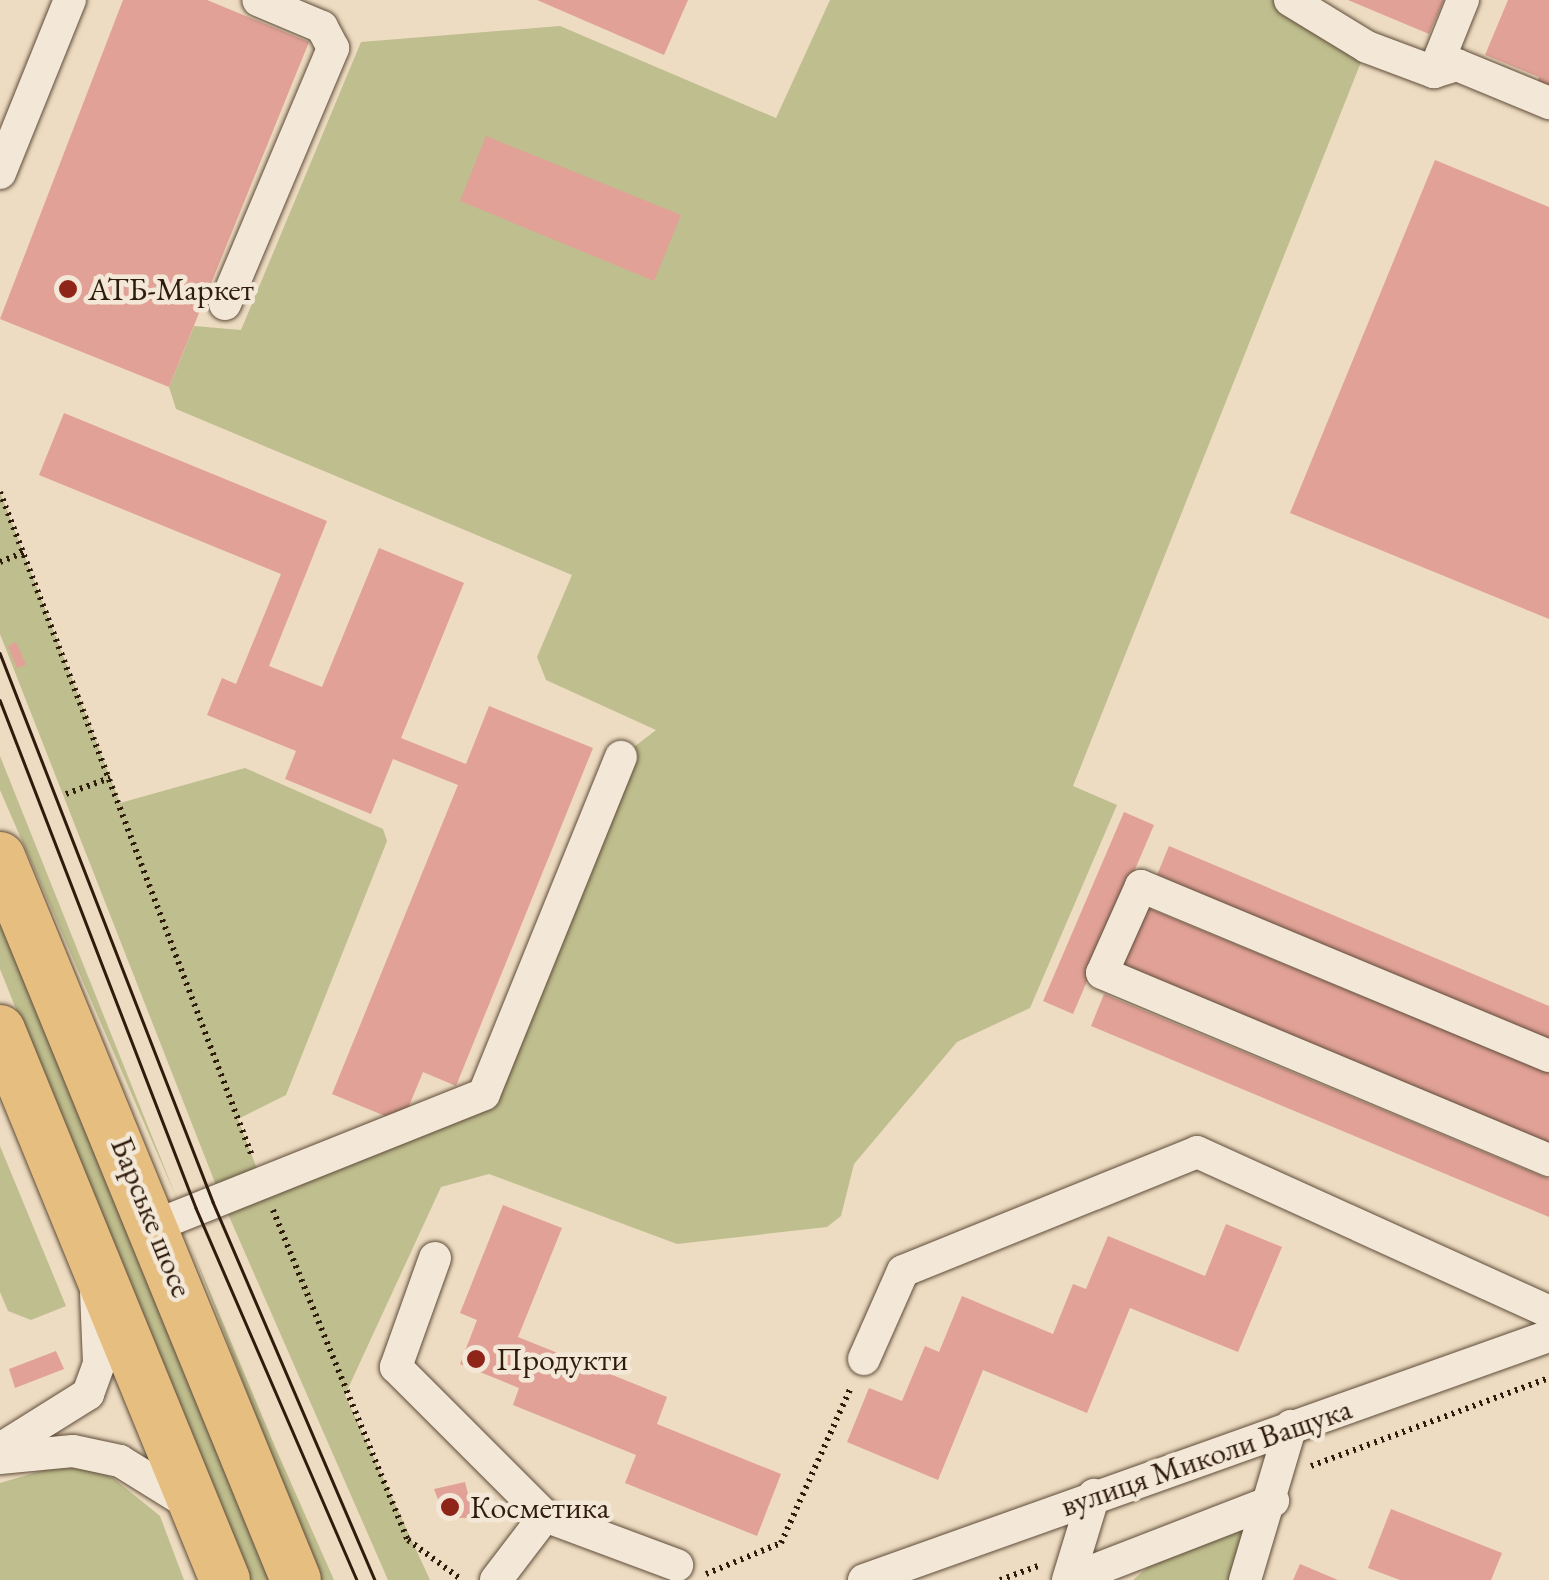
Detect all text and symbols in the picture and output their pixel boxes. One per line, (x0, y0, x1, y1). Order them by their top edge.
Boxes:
place label: АТБ-Маркет (88, 270, 254, 308)
marker: АТБ-Маркет (57, 278, 79, 300)
street label: Барське шосе (102, 1131, 202, 1303)
place label: Продукти (496, 1340, 628, 1378)
marker: Продукти (465, 1348, 487, 1370)
street label: вулиця Миколи Ващука (1055, 1389, 1357, 1525)
place label: Косметика (470, 1488, 609, 1526)
marker: Косметика (439, 1496, 461, 1518)

